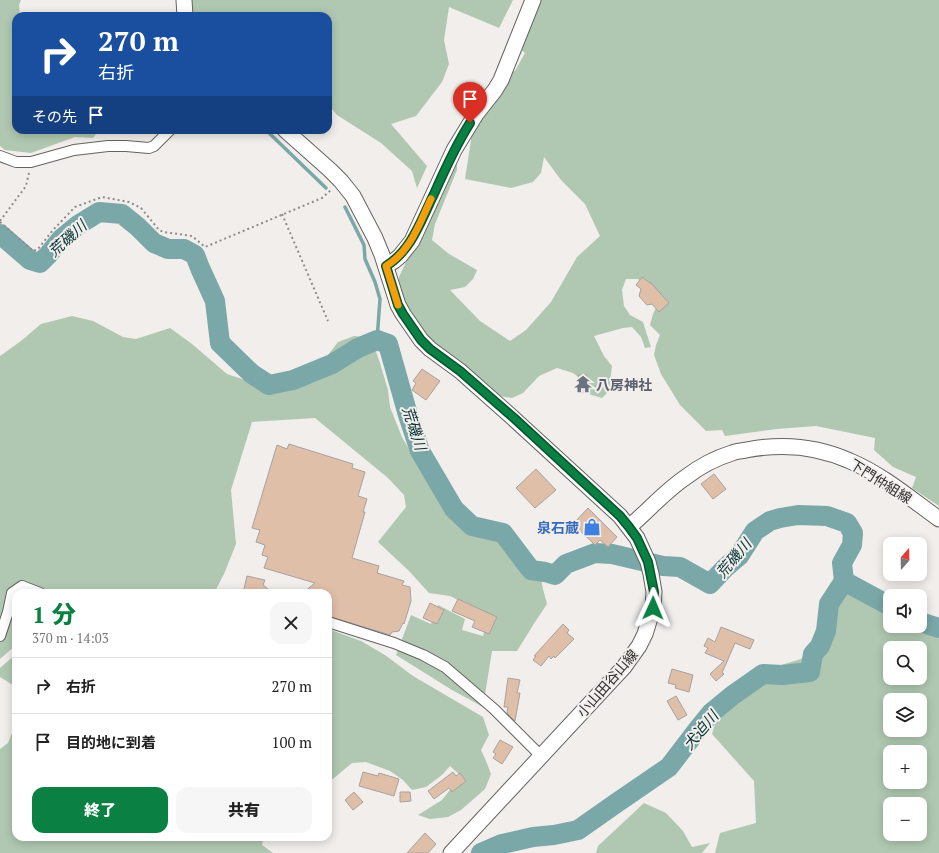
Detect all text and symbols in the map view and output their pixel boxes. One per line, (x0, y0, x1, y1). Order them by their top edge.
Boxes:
text: 270 m (98, 22, 179, 59)
icon: right (32, 28, 84, 80)
text: 右折 (98, 60, 134, 84)
pin (453, 82, 487, 123)
icon: arrive (459, 88, 481, 110)
icon: arrive (85, 104, 107, 126)
text: その先 (32, 106, 77, 126)
water label: 荒磯川 (44, 214, 92, 260)
temple icon: 八房神社 (573, 374, 593, 394)
place label: 八房神社 (596, 375, 652, 394)
water label: 荒磯川 (399, 404, 432, 454)
street label: 下門仲組線 (846, 454, 916, 508)
shop icon: 泉石蔵 (582, 517, 602, 537)
place label: 泉石蔵 (537, 518, 579, 537)
water label: 荒磯川 (711, 533, 756, 582)
north arrow (883, 537, 927, 581)
map controls (883, 537, 927, 841)
position arrow (632, 587, 674, 629)
button: sound (883, 589, 927, 633)
text: 1 分 (32, 598, 76, 630)
button: close (270, 602, 312, 644)
text: 370 m · 14:03 (32, 629, 109, 647)
button: search (883, 641, 927, 685)
street label: 小山田谷山線 (572, 645, 642, 721)
icon: right (32, 675, 54, 697)
text: 右折 (66, 676, 96, 696)
text: 270 m (271, 676, 312, 696)
button: layers (883, 693, 927, 737)
water label: 犬迫川 (678, 705, 723, 754)
icon: arrive (32, 731, 54, 753)
text: 目的地に到着 (66, 732, 156, 752)
text: 100 m (271, 732, 312, 752)
button: + (883, 745, 927, 789)
button: 終了 (32, 787, 168, 833)
button: 共有 (176, 787, 312, 833)
button: − (883, 797, 927, 841)

